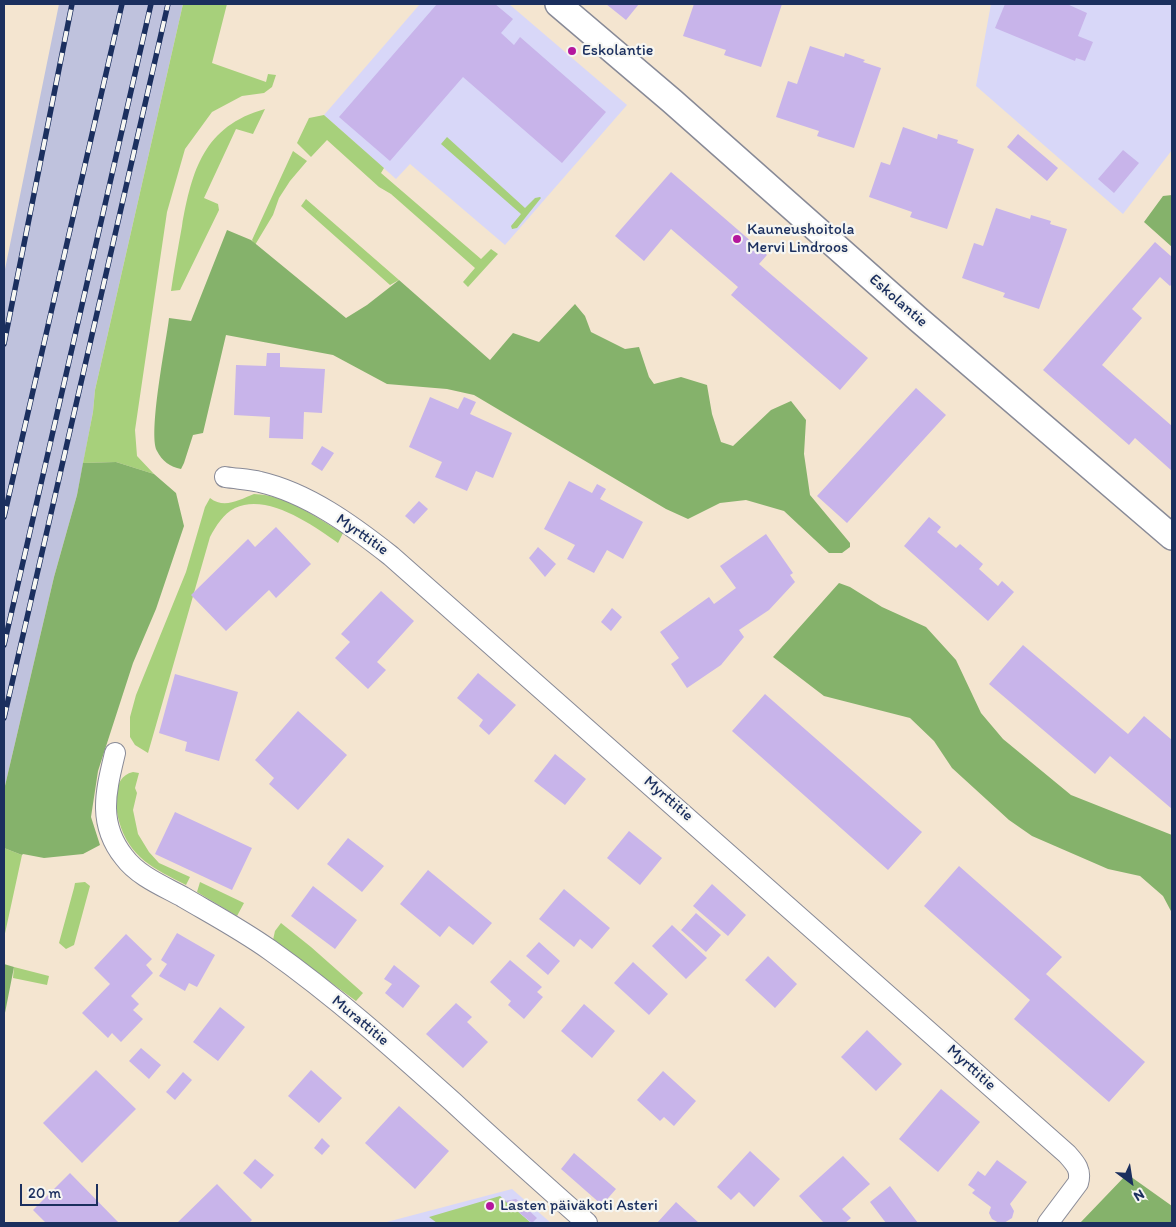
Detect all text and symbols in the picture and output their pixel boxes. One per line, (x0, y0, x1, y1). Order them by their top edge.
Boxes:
place label: Eskolantie (582, 41, 653, 61)
marker: Eskolantie (566, 45, 578, 57)
place label: Kauneushoitola Mervi Lindroos (747, 220, 854, 258)
marker: Kauneushoitola Mervi Lindroos (731, 233, 743, 245)
street label: Eskolantie (865, 270, 931, 332)
street label: Myrttitie (332, 510, 392, 560)
street label: Myrttitie (639, 772, 697, 826)
street label: Murattitie (327, 992, 393, 1050)
street label: Myrttitie (942, 1041, 1000, 1095)
north arrow (1106, 1157, 1156, 1207)
scale bar (22, 1174, 100, 1206)
text: 20 m (28, 1184, 61, 1202)
text: N (1131, 1186, 1147, 1205)
place label: Lasten päiväkoti Asteri (500, 1196, 658, 1216)
marker: Lasten päiväkoti Asteri (484, 1200, 496, 1212)

